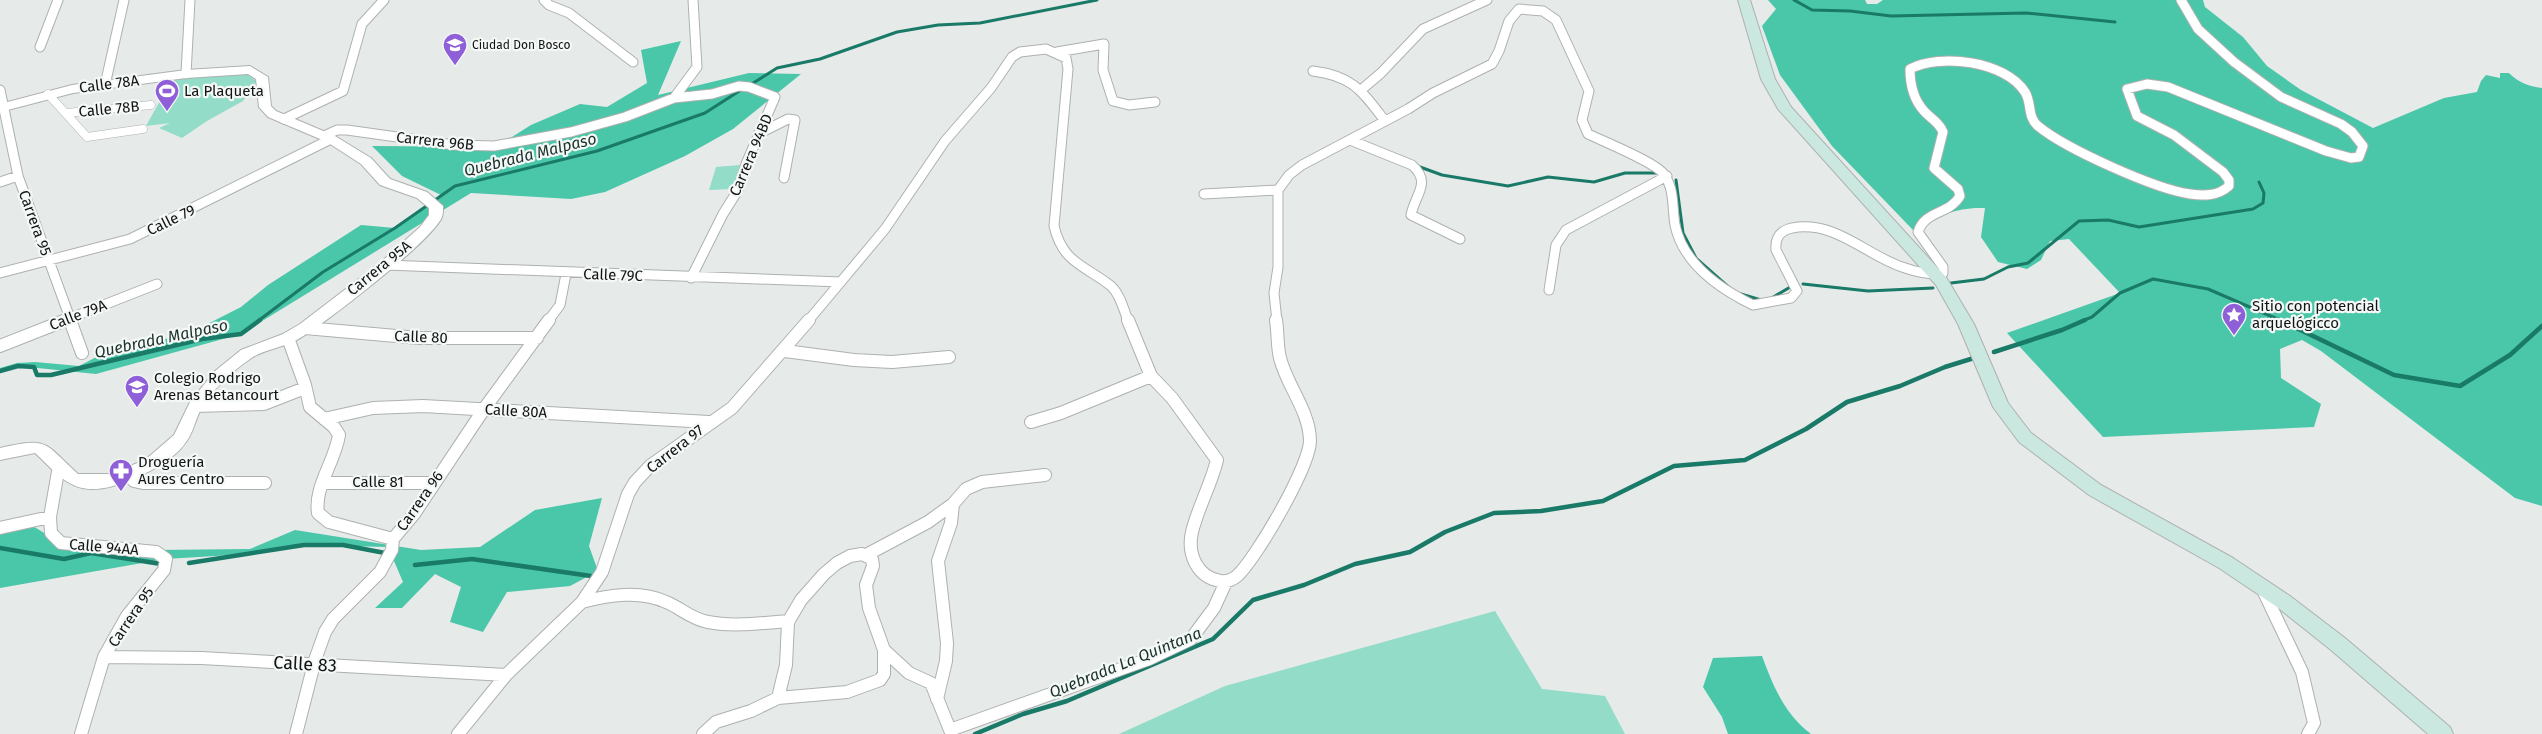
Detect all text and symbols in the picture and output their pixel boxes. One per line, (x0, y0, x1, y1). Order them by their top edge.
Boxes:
school or university icon: Ciudad Don Bosco (442, 32, 468, 66)
place label: Ciudad Don Bosco (472, 38, 571, 52)
street label: Calle 78A (78, 71, 140, 97)
sports icon: La Plaqueta (154, 78, 180, 112)
place label: La Plaqueta (184, 82, 264, 100)
street label: Calle 78B (78, 97, 140, 121)
street label: Carrera 94BD (726, 111, 776, 199)
street label: Carrera 96B (395, 128, 475, 154)
water label: Quebrada Malpaso (462, 129, 598, 180)
street label: Carrera 95 (15, 188, 55, 258)
street label: Calle 79 (144, 201, 198, 239)
street label: Carrera 95A (343, 236, 415, 299)
street label: Calle 79C (583, 265, 644, 285)
street label: Calle 79A (47, 296, 110, 334)
place label: Sitio con potencial arquelógicco (2252, 297, 2379, 332)
place icon: Sitio con potencial arquelógicco (2221, 302, 2247, 336)
water label: Quebrada Malpaso (93, 315, 230, 362)
street label: Calle 80 (394, 327, 448, 347)
place label: Colegio Rodrigo Arenas Betancourt (154, 369, 280, 404)
school or university icon: Colegio Rodrigo Arenas Betancourt (124, 374, 150, 408)
street label: Calle 80A (484, 400, 548, 422)
street label: Carrera 97 (643, 421, 707, 477)
place label: Droguería Aures Centro (138, 453, 224, 488)
pharmacy icon: Droguería Aures Centro (108, 458, 134, 492)
street label: Carrera 96 (393, 468, 447, 534)
street label: Calle 81 (352, 473, 404, 491)
street label: Calle 94AA (68, 535, 140, 559)
street label: Carrera 95 (104, 584, 158, 650)
water label: Quebrada La Quintana (1046, 623, 1204, 702)
street label: Calle 83 (273, 651, 337, 677)

